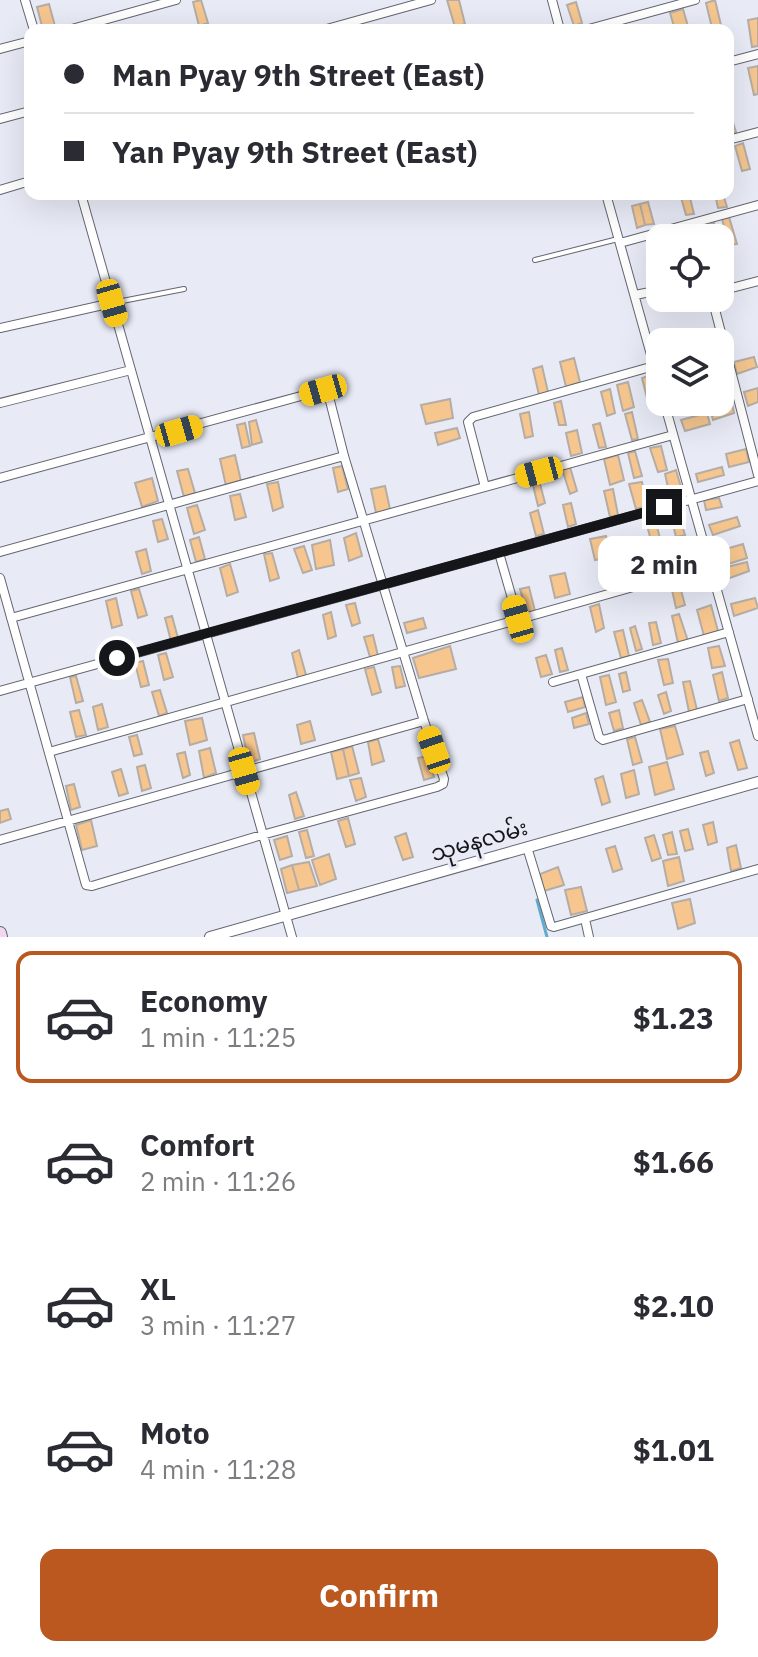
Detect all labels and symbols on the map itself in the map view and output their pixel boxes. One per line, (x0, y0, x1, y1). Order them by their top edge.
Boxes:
car (94, 277, 130, 329)
car (297, 372, 349, 408)
car (153, 413, 205, 449)
car (513, 454, 565, 490)
route end (646, 489, 682, 525)
callout: 2 min (598, 535, 730, 591)
car (500, 593, 536, 645)
route start (99, 640, 135, 676)
car (415, 723, 453, 777)
car (226, 745, 262, 797)
street label: သုမနလမ်း (427, 812, 532, 871)

